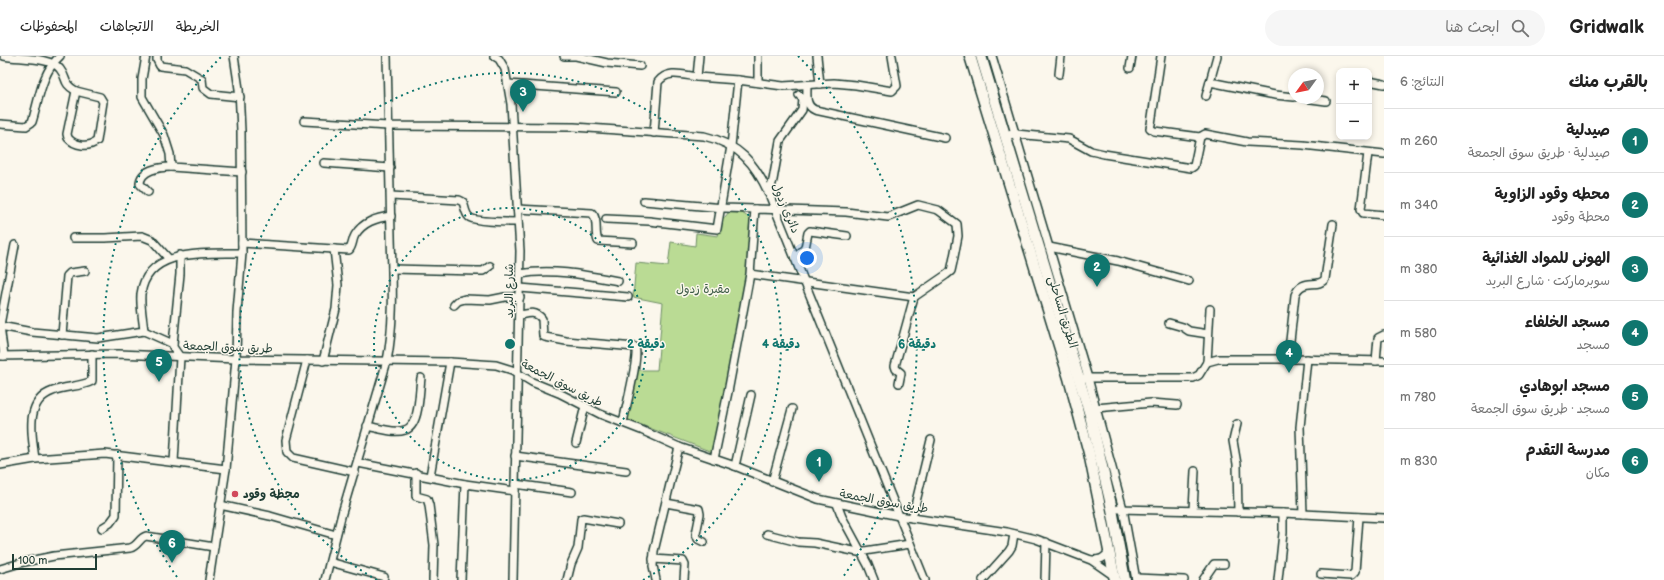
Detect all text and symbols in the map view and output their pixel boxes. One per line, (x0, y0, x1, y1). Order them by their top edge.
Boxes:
search box (1265, 10, 1545, 46)
text: Gridwalk (1569, 16, 1644, 39)
icon: search (1509, 17, 1531, 39)
text: المحفوظات (20, 18, 78, 35)
text: الاتجاهات (100, 18, 154, 35)
text: الخريطة (176, 18, 219, 35)
text: ابحث هنا (1445, 18, 1499, 37)
north arrow (1288, 68, 1324, 104)
map controls (1336, 68, 1372, 140)
button: + (1336, 68, 1372, 104)
text: بالقرب منك (1569, 72, 1648, 92)
text: النتائج: 6 (1400, 74, 1444, 90)
pin: 3 (510, 79, 536, 112)
button: − (1336, 104, 1372, 140)
text: صيدلية (1566, 121, 1610, 140)
text: 260 m (1400, 133, 1438, 149)
text: 1 (1632, 133, 1638, 149)
text: صيدلية · طريق سوق الجمعة (1468, 145, 1610, 161)
street label: دائرى زدول (768, 181, 803, 236)
text: محطه وقود الزاوية (1495, 185, 1610, 204)
text: 340 m (1400, 197, 1438, 213)
text: 2 (1631, 197, 1639, 213)
text: محطة وقود (1551, 209, 1610, 225)
your location (797, 248, 817, 268)
text: الهونى للمواد الغذائية (1482, 249, 1610, 268)
pin: 2 (1084, 254, 1110, 287)
text: 380 m (1400, 261, 1438, 277)
text: 3 (1631, 261, 1639, 277)
street label: شارع البريد (502, 264, 518, 318)
text: سوبرماركت · شارع البريد (1486, 273, 1610, 289)
street label: الطريق الساحلى (1044, 274, 1081, 350)
park label: مقبرة زدول (676, 282, 730, 297)
text: مسجد الخلفاء (1525, 313, 1610, 332)
text: 580 m (1400, 325, 1437, 341)
text: 4 (1631, 325, 1639, 341)
centre of rings (503, 337, 517, 351)
text: 2 دقيقة (627, 337, 666, 352)
text: 4 دقيقة (762, 337, 800, 352)
text: 6 دقيقة (898, 337, 937, 352)
text: مسجد (1577, 337, 1610, 353)
street label: طريق سوق الجمعة (183, 338, 273, 357)
pin: 4 (1276, 340, 1302, 373)
pin: 5 (146, 349, 172, 382)
street label: طريق سوق الجمعة (518, 356, 605, 411)
text: مسجد ابوهادي (1519, 377, 1610, 396)
text: 780 m (1400, 389, 1436, 405)
text: 5 (1631, 389, 1639, 405)
text: مسجد · طريق سوق الجمعة (1471, 401, 1610, 417)
text: مدرسة التقدم (1526, 441, 1610, 460)
pin: 1 (806, 449, 832, 482)
text: 830 m (1400, 453, 1438, 469)
text: 6 (1631, 453, 1639, 469)
text: مكان (1586, 465, 1610, 481)
street label: طريق سوق الجمعة (838, 486, 929, 517)
place label: محطة وقود (243, 487, 300, 502)
marker: محطة وقود (230, 489, 240, 499)
pin: 6 (159, 530, 185, 563)
scale bar (12, 552, 97, 571)
text: 100 m (18, 554, 47, 567)

